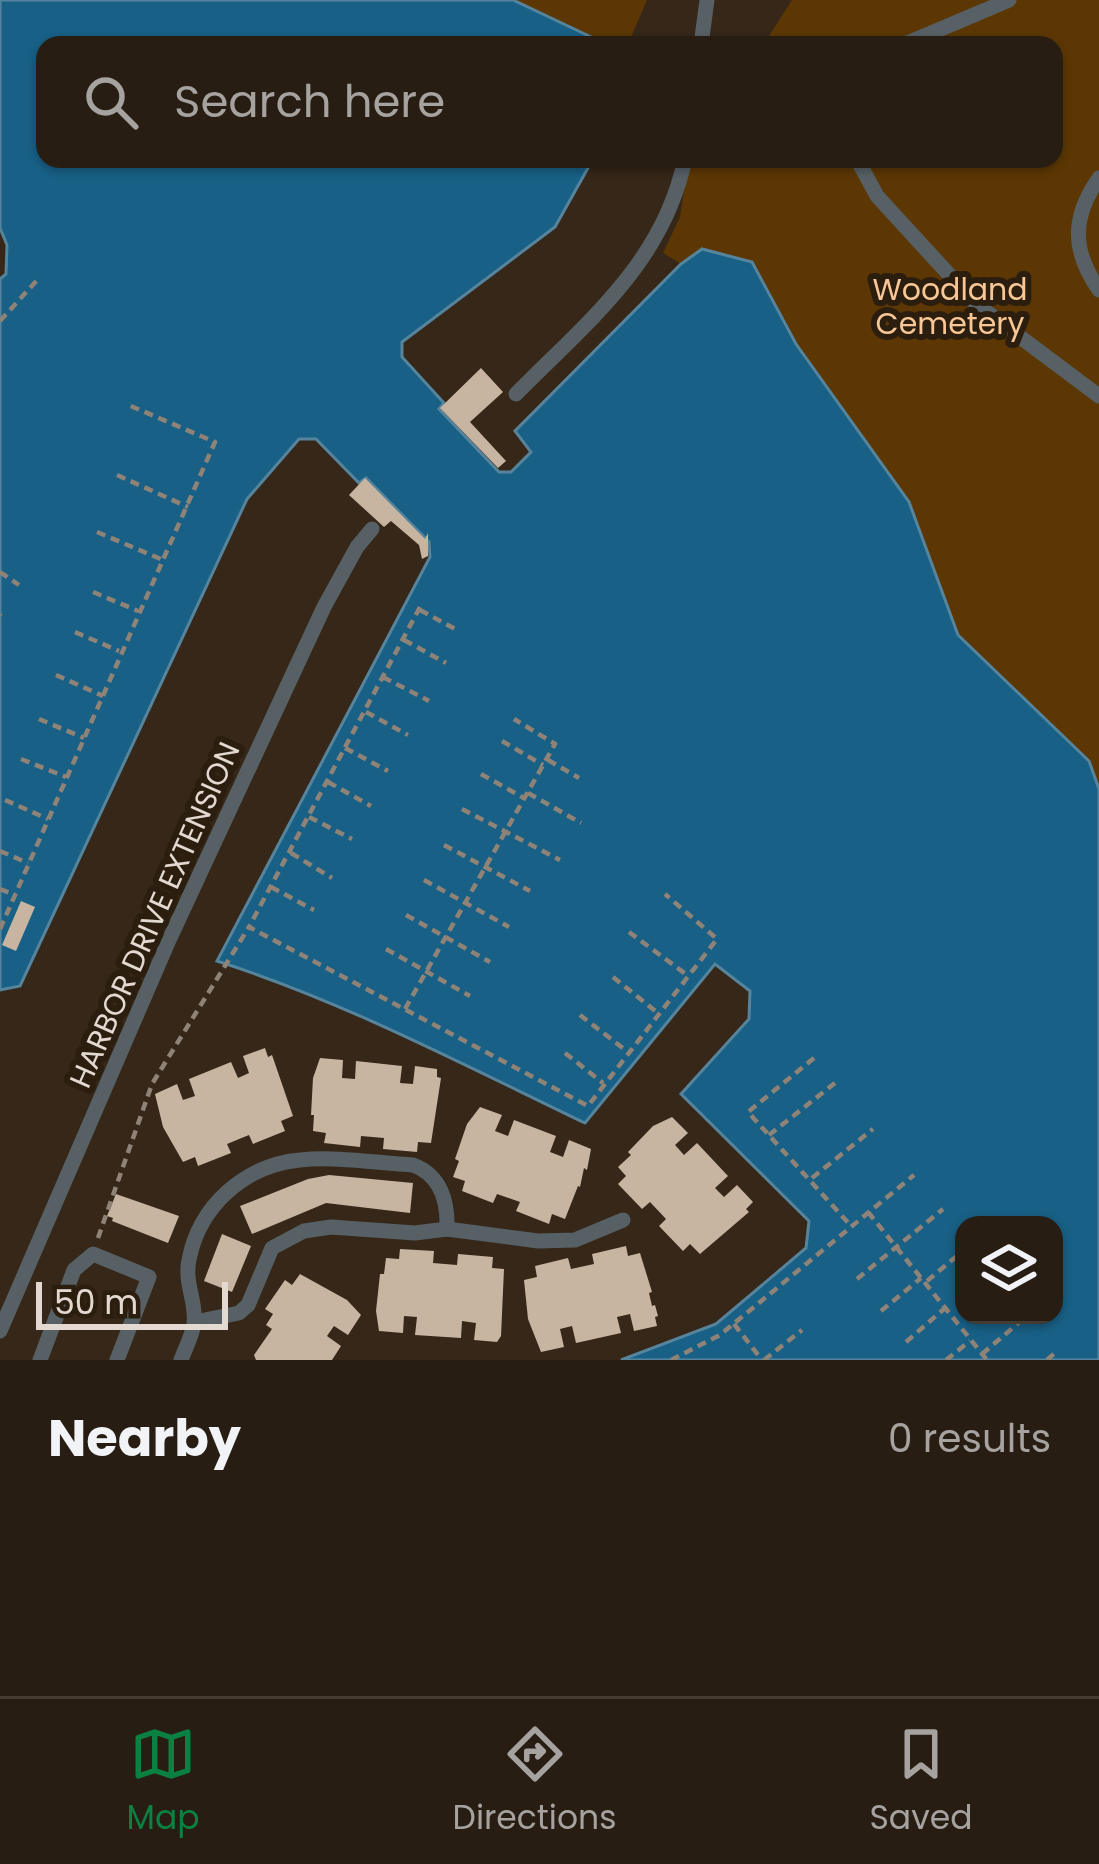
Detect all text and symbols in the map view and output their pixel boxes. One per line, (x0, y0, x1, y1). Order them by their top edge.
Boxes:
search box (36, 36, 1063, 168)
icon: search (78, 69, 144, 135)
text: Search here (174, 70, 445, 133)
park label: Woodland Cemetery (872, 268, 1028, 345)
street label: HARBOR DRIVE EXTENSION (59, 735, 250, 1095)
map controls (955, 1216, 1063, 1324)
button: layers (955, 1216, 1063, 1324)
scale bar (36, 1276, 228, 1329)
text: 50 m (54, 1279, 138, 1326)
text: Nearby (48, 1402, 241, 1474)
text: 0 results (888, 1411, 1051, 1466)
tab: Map (127, 1721, 200, 1843)
tab: Directions (453, 1721, 616, 1843)
tab: Saved (870, 1721, 972, 1843)

